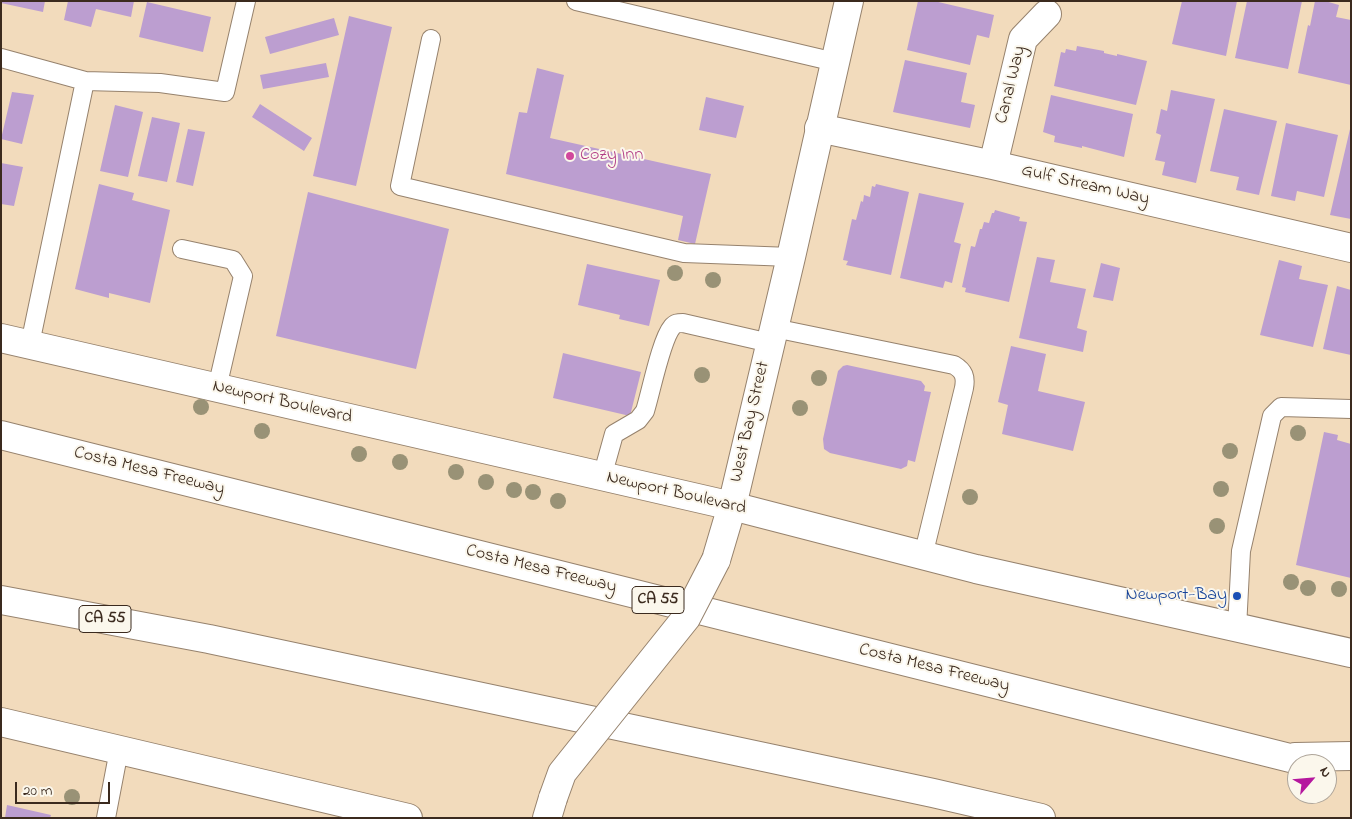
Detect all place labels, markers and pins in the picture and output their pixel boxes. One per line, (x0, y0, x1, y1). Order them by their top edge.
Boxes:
place label: Cozy Inn (580, 145, 643, 167)
marker: Cozy Inn (564, 150, 576, 162)
place label: Newport-Bay (1126, 585, 1227, 607)
marker: Newport-Bay (1231, 590, 1243, 602)

